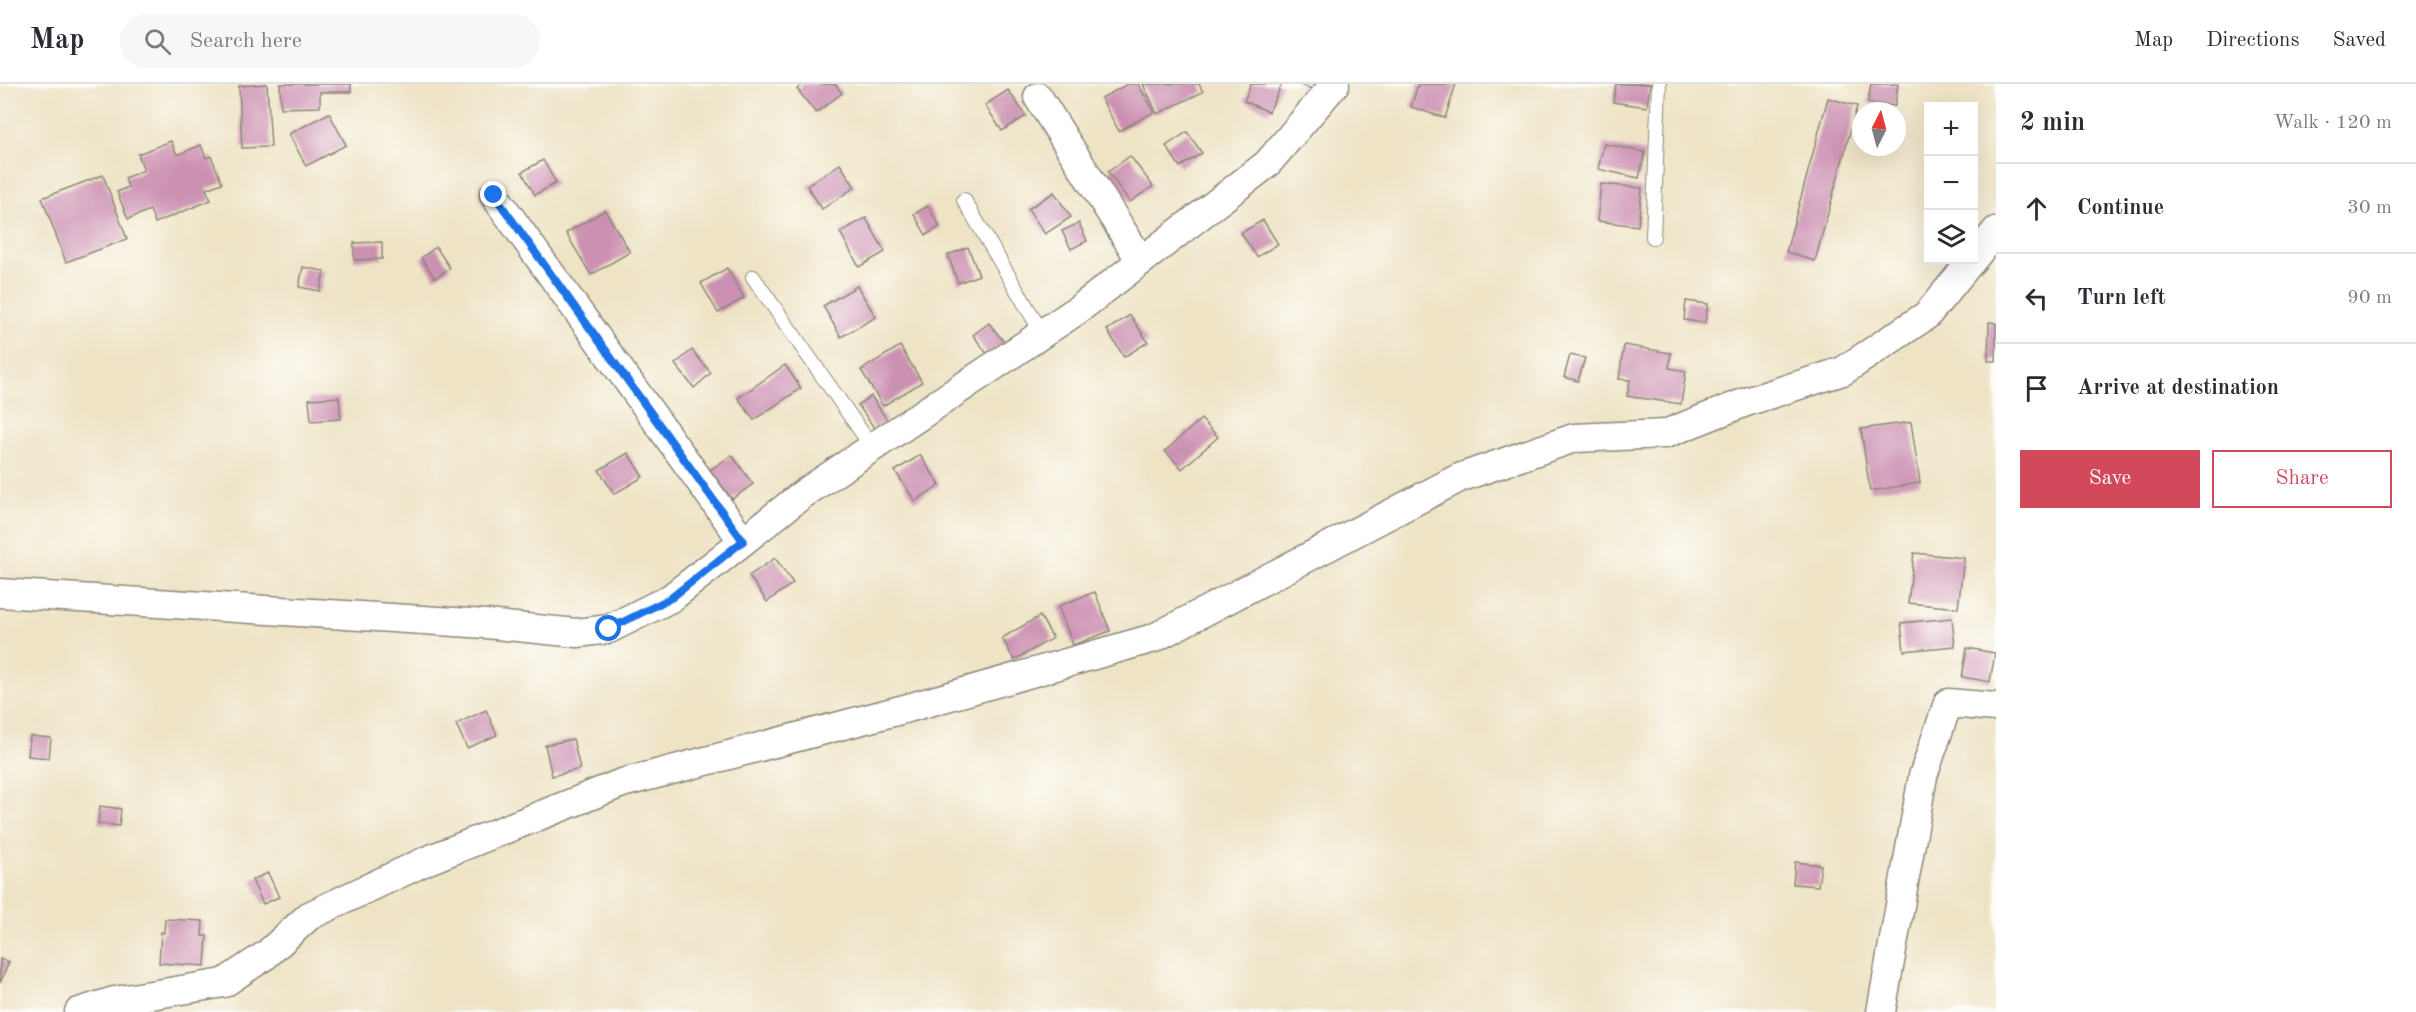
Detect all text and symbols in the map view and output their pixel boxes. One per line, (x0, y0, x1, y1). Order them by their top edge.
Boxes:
search box (120, 14, 540, 68)
icon: search (141, 25, 174, 58)
text: Map (30, 27, 84, 55)
text: Search here (189, 30, 302, 52)
text: Map (2134, 30, 2173, 51)
text: Directions (2206, 30, 2300, 51)
text: Saved (2333, 30, 2386, 51)
north arrow (1852, 102, 1906, 156)
map controls (1924, 102, 1978, 264)
button: + (1924, 102, 1978, 156)
text: 2 min (2020, 110, 2085, 136)
text: Walk · 120 m (2273, 113, 2392, 133)
button: − (1924, 156, 1978, 210)
route end (480, 181, 506, 207)
icon: ahead (2020, 192, 2053, 225)
text: Continue (2077, 197, 2164, 219)
text: 30 m (2347, 198, 2392, 218)
button: layers (1924, 210, 1978, 264)
icon: left (2020, 282, 2053, 315)
text: Turn left (2077, 287, 2166, 309)
text: 90 m (2347, 288, 2392, 308)
icon: arrive (2020, 372, 2053, 405)
text: Arrive at destination (2077, 377, 2279, 399)
button: Save (2020, 450, 2200, 508)
button: Share (2212, 450, 2392, 508)
route start (595, 615, 621, 641)

